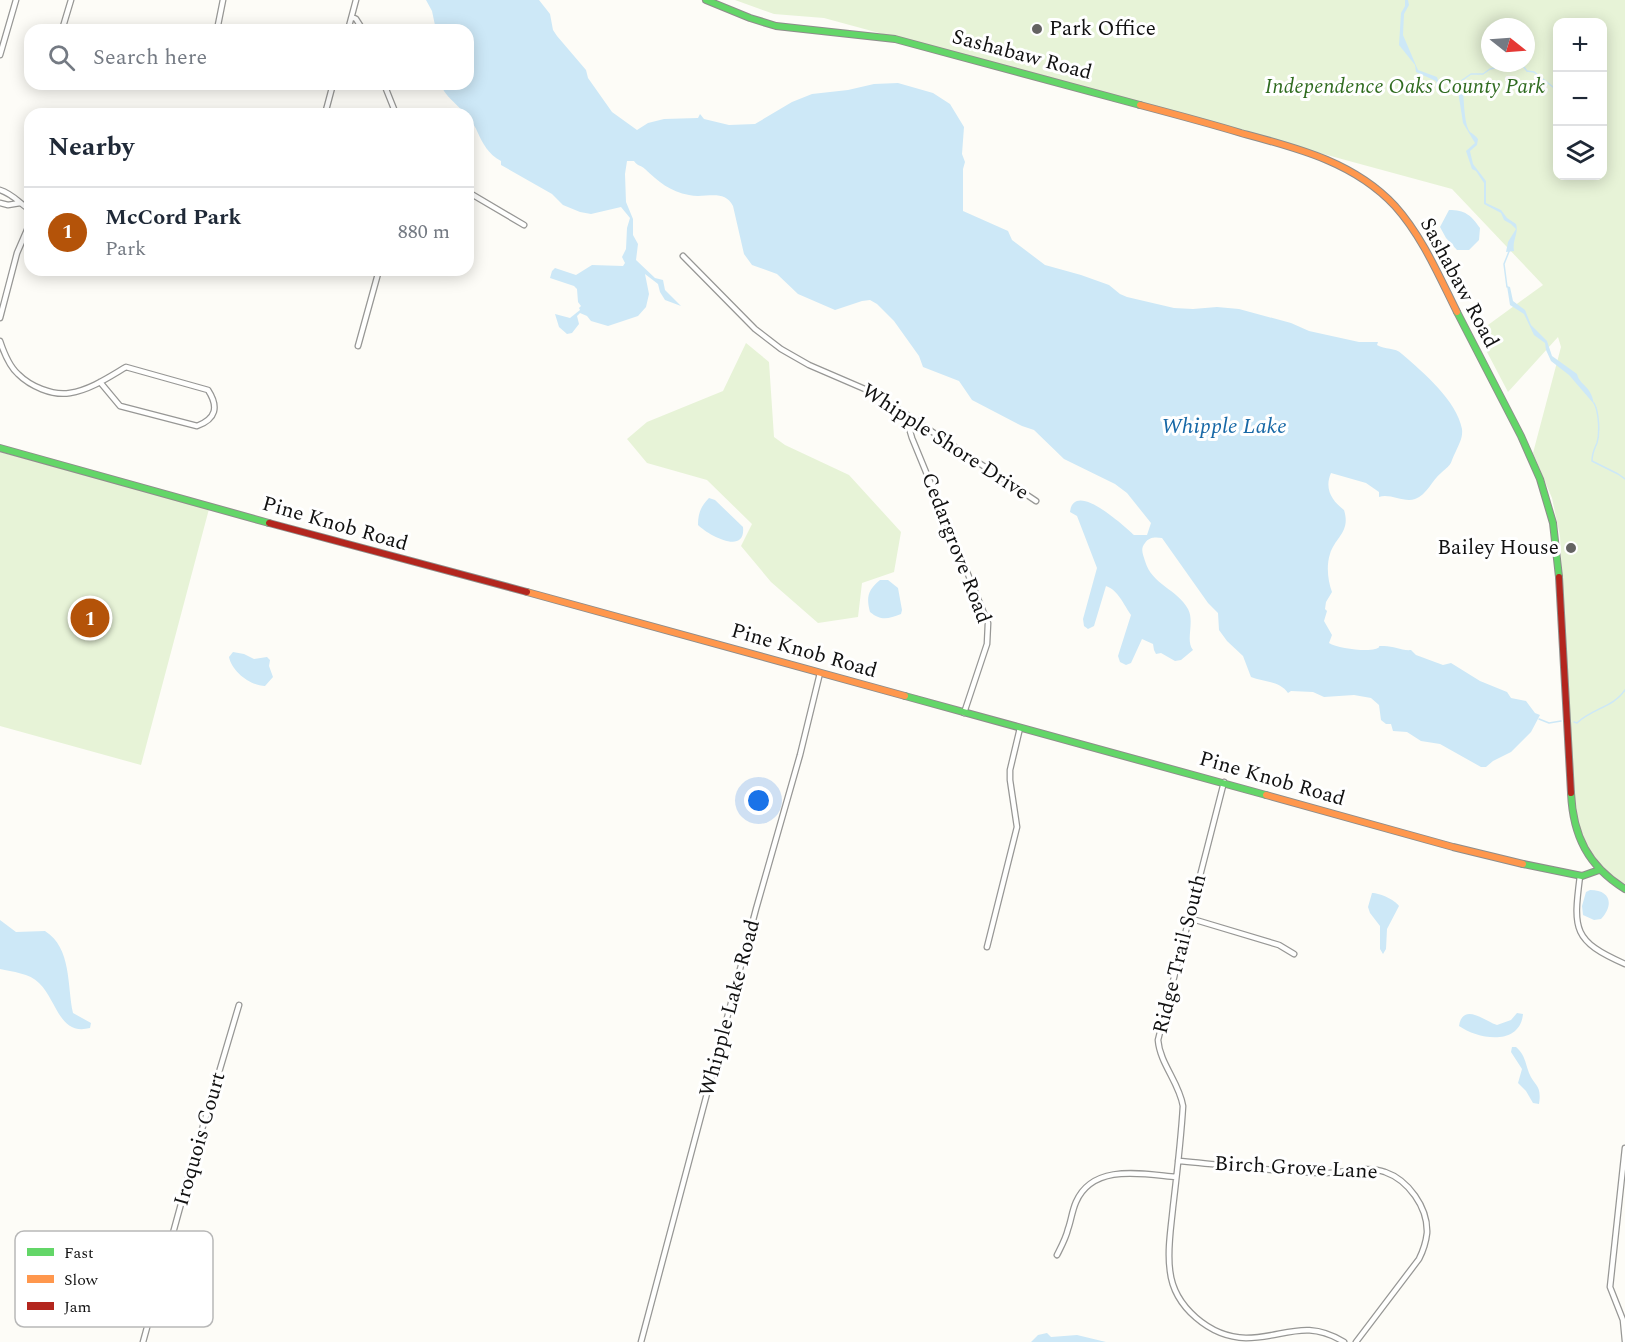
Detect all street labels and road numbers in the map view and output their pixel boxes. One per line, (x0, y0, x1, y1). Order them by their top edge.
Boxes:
street label: Sashabaw Road (948, 21, 1096, 89)
street label: Sashabaw Road (1411, 212, 1507, 354)
street label: Whipple Shore Drive (855, 376, 1035, 508)
street label: Cedargrove Road (912, 468, 1000, 628)
street label: Pine Knob Road (258, 488, 412, 560)
street label: Pine Knob Road (727, 615, 881, 687)
street label: Pine Knob Road (1195, 743, 1349, 815)
street label: Ridge Trail South (1145, 871, 1215, 1037)
street label: Whipple Lake Road (691, 916, 769, 1100)
street label: Iroquois Court (166, 1068, 234, 1210)
street label: Birch Grove Lane (1214, 1148, 1378, 1188)

